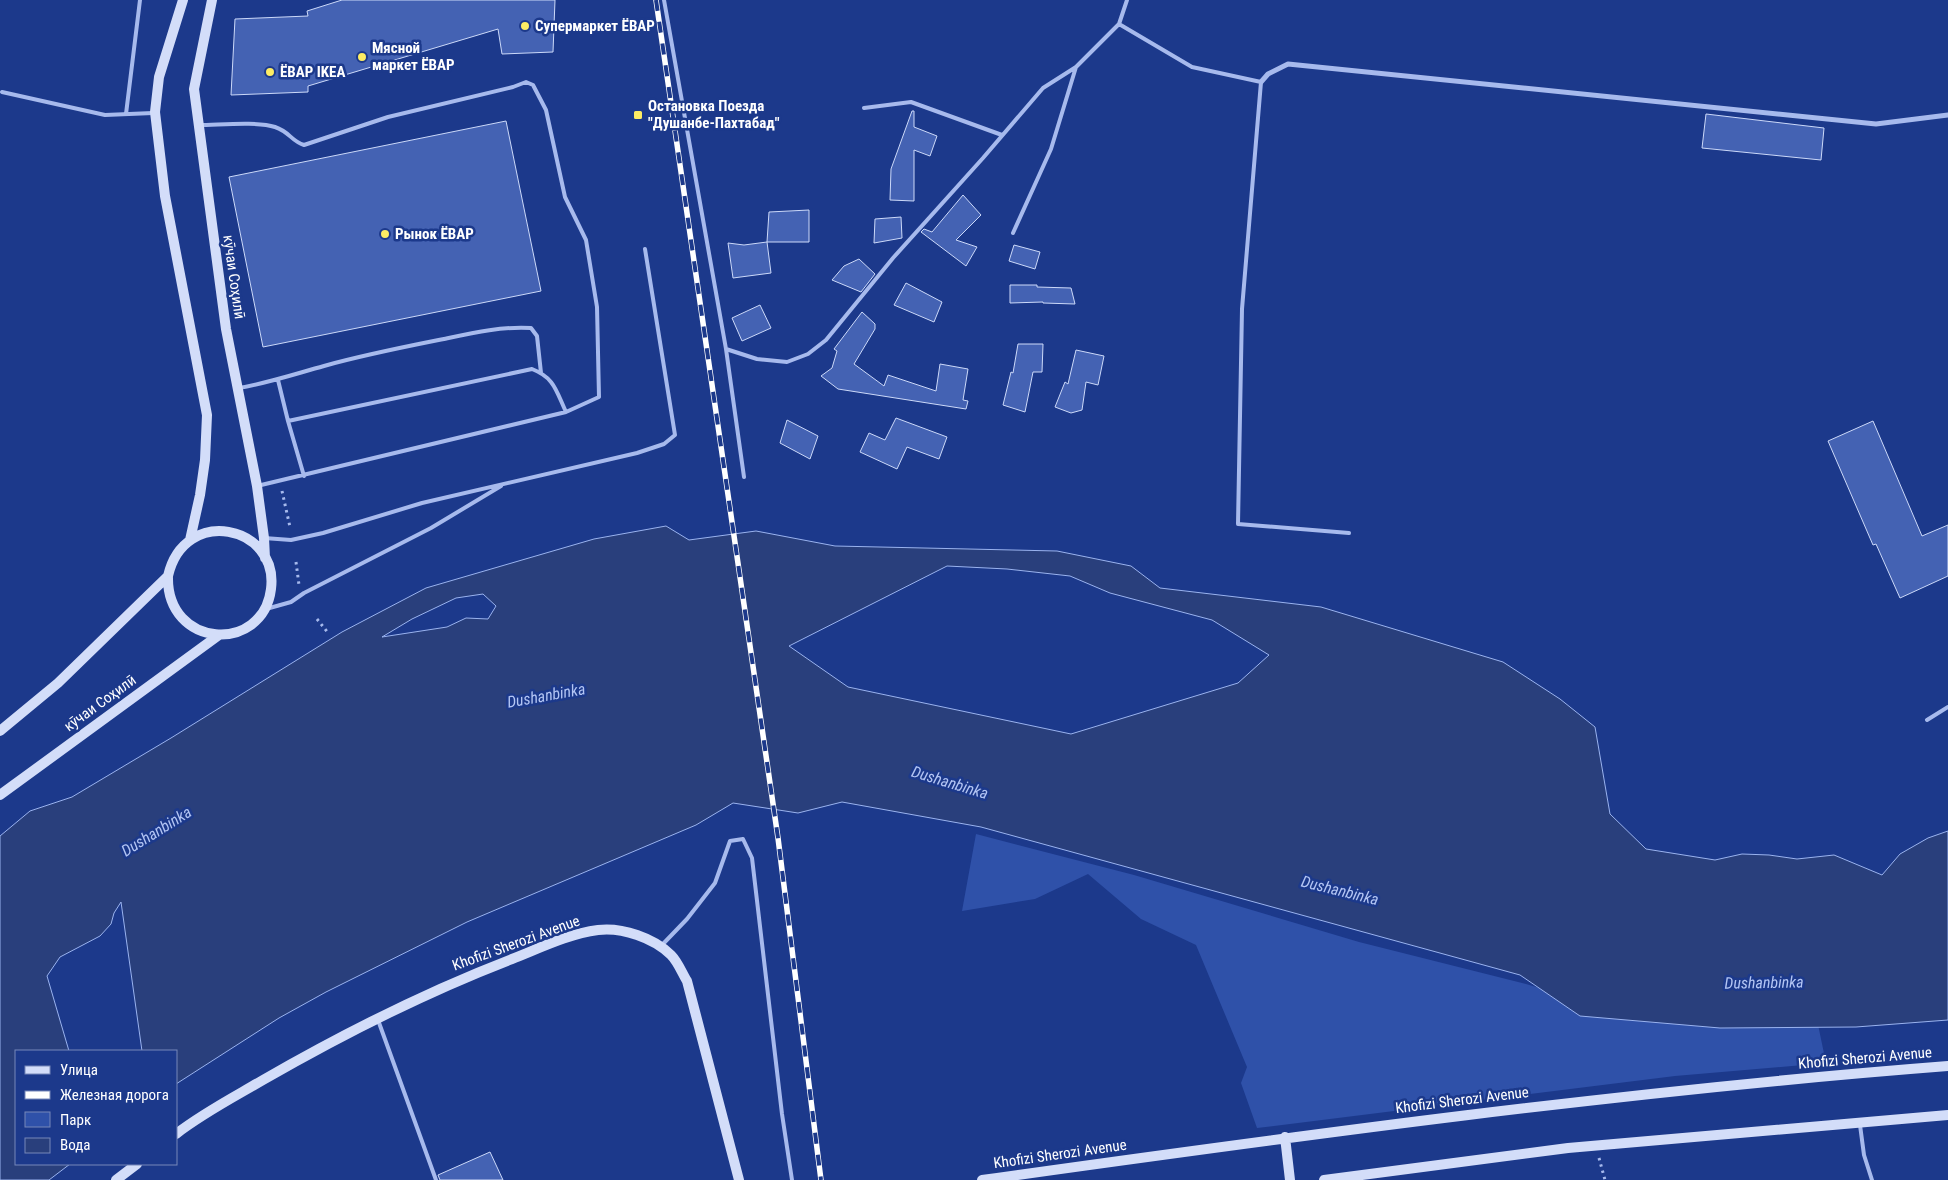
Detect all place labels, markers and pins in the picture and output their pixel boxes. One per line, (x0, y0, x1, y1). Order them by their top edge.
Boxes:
place label: Супермаркет ЁВАР (535, 17, 655, 35)
marker: Супермаркет ЁВАР (519, 20, 531, 32)
place label: Мясной маркет ЁВАР (372, 39, 455, 74)
marker: Мясной маркет ЁВАР (356, 51, 368, 63)
place label: ЁВАР IKEA (280, 63, 345, 81)
marker: ЁВАР IKEA (264, 66, 276, 78)
place label: Остановка Поезда "Душанбе-Пахтабад" (648, 97, 780, 132)
marker: Остановка Поезда "Душанбе-Пахтабад" (632, 109, 644, 121)
place label: Рынок ЁВАР (395, 225, 474, 243)
marker: Рынок ЁВАР (379, 228, 391, 240)

